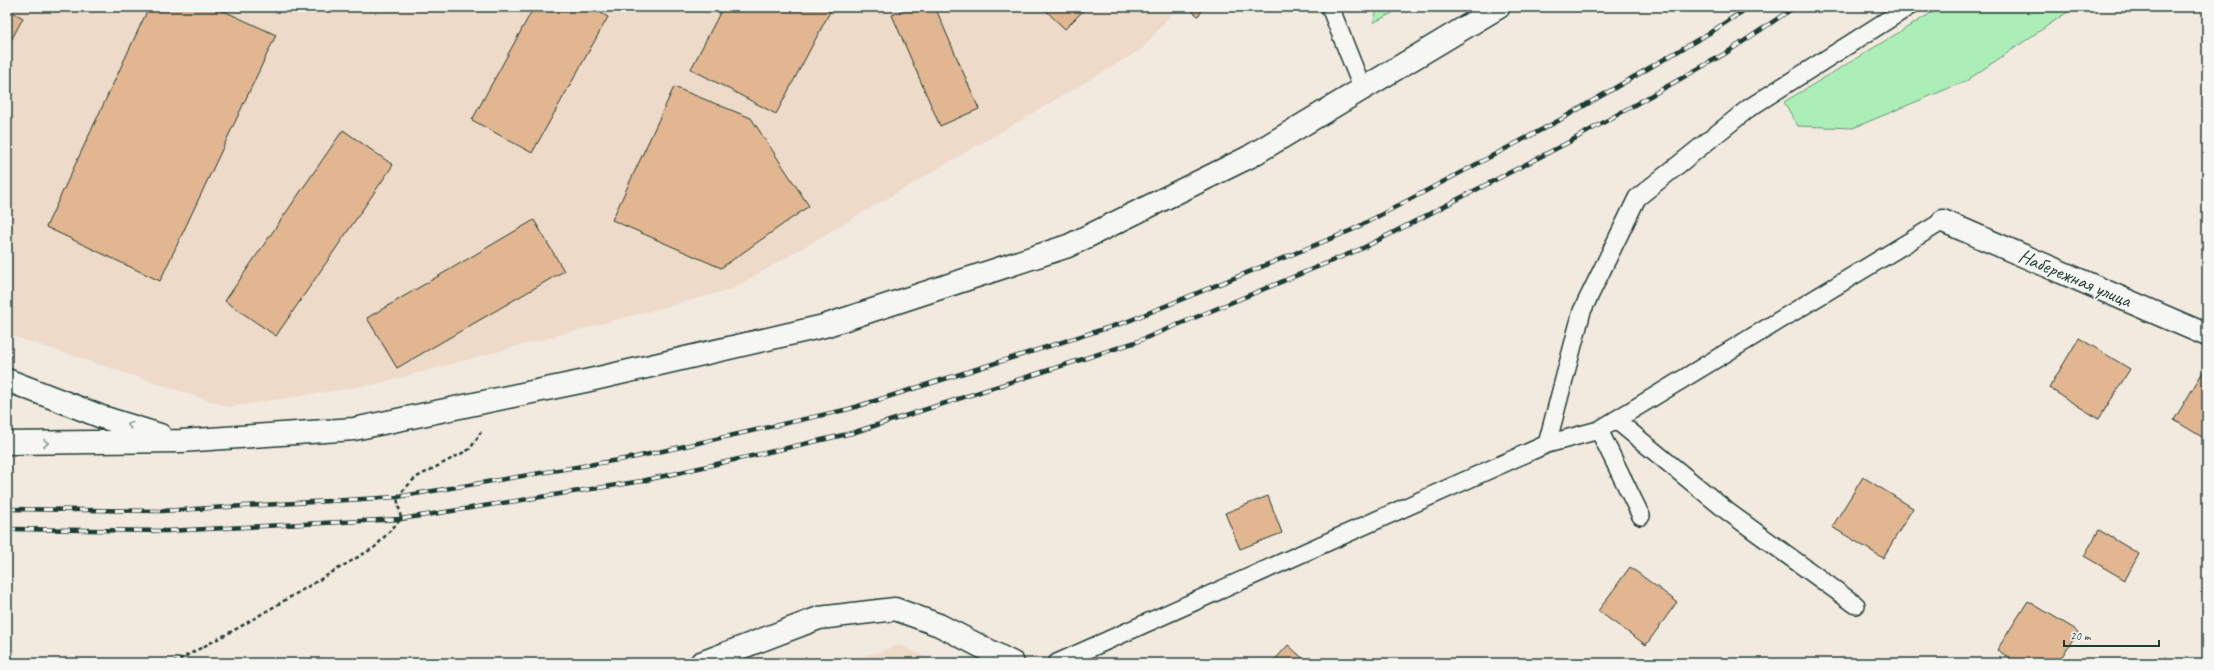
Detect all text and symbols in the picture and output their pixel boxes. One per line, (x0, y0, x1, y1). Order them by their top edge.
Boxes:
street label: Набережная улица (2015, 243, 2137, 314)
one-way arrow (127, 422, 134, 430)
one-way arrow (43, 439, 49, 447)
scale bar (2064, 622, 2159, 648)
text: 20 m (2070, 628, 2092, 644)

